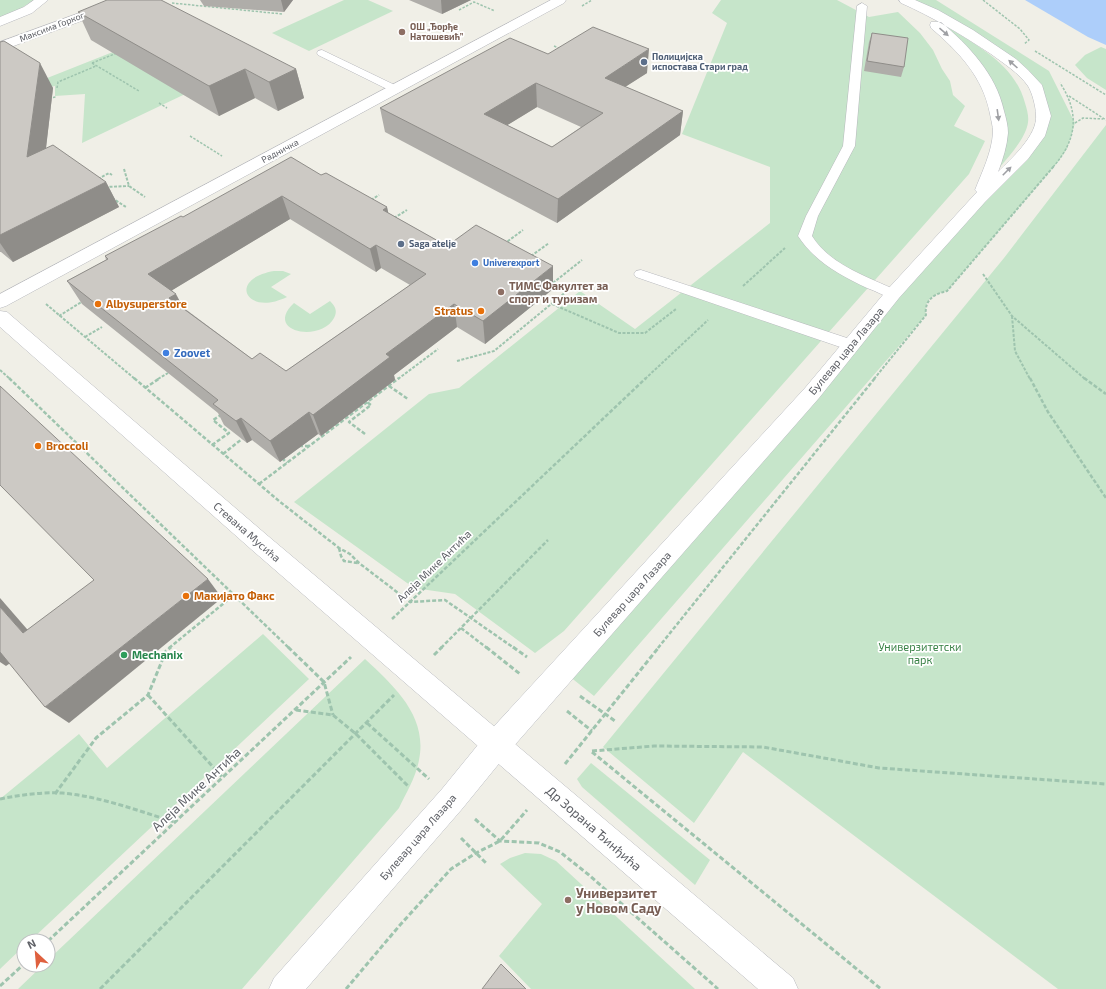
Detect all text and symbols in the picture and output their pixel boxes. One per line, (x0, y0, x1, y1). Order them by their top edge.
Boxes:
street label: Максима Горког (18, 9, 86, 44)
place label: ОШ „Ђорђе Натошевић” (410, 21, 464, 42)
marker: ОШ „Ђорђе Натошевић” (397, 27, 407, 37)
one-way arrow (938, 27, 949, 36)
place label: Полицијска испостава Стари град (652, 51, 748, 72)
marker: Полицијска испостава Стари град (639, 57, 649, 67)
one-way arrow (1008, 60, 1018, 69)
one-way arrow (995, 108, 1001, 121)
street label: Радничка (259, 136, 300, 165)
one-way arrow (1002, 166, 1012, 176)
place label: Saga atelje (409, 238, 456, 249)
marker: Saga atelje (396, 239, 406, 249)
place label: Univerexport (483, 257, 540, 268)
marker: Univerexport (470, 258, 480, 268)
place label: ТИМС Факултет за спорт и туризам (509, 279, 608, 305)
marker: ТИМС Факултет за спорт и туризам (496, 287, 506, 297)
place label: Albysuperstore (106, 297, 187, 311)
marker: Albysuperstore (93, 299, 103, 309)
place label: Stratus (434, 304, 473, 317)
street label: Булевар цара Лазара (805, 304, 887, 398)
marker: Stratus (476, 306, 486, 316)
place label: Zoovet (174, 346, 211, 359)
marker: Zoovet (161, 348, 171, 358)
place label: Broccoli (46, 439, 88, 452)
marker: Broccoli (33, 441, 43, 451)
street label: Стевана Мусића (211, 499, 283, 565)
street label: Алеја Мике Антића (394, 527, 474, 605)
street label: Булевар цара Лазара (590, 548, 674, 640)
place label: Макијато Факс (194, 589, 275, 603)
marker: Макијато Факс (181, 591, 191, 601)
park label: Универзитетски парк (878, 640, 962, 666)
place label: Mechanix (132, 648, 183, 661)
marker: Mechanix (119, 650, 129, 660)
street label: Алеја Мике Антића (148, 744, 244, 834)
street label: Др Зорана Ђинђића (543, 782, 645, 874)
street label: Булевар цара Лазара (377, 791, 459, 883)
place label: Универзитет у Новом Саду (576, 885, 662, 916)
marker: Универзитет у Новом Саду (563, 895, 573, 905)
north arrow (16, 933, 56, 973)
text: N (25, 936, 38, 951)

